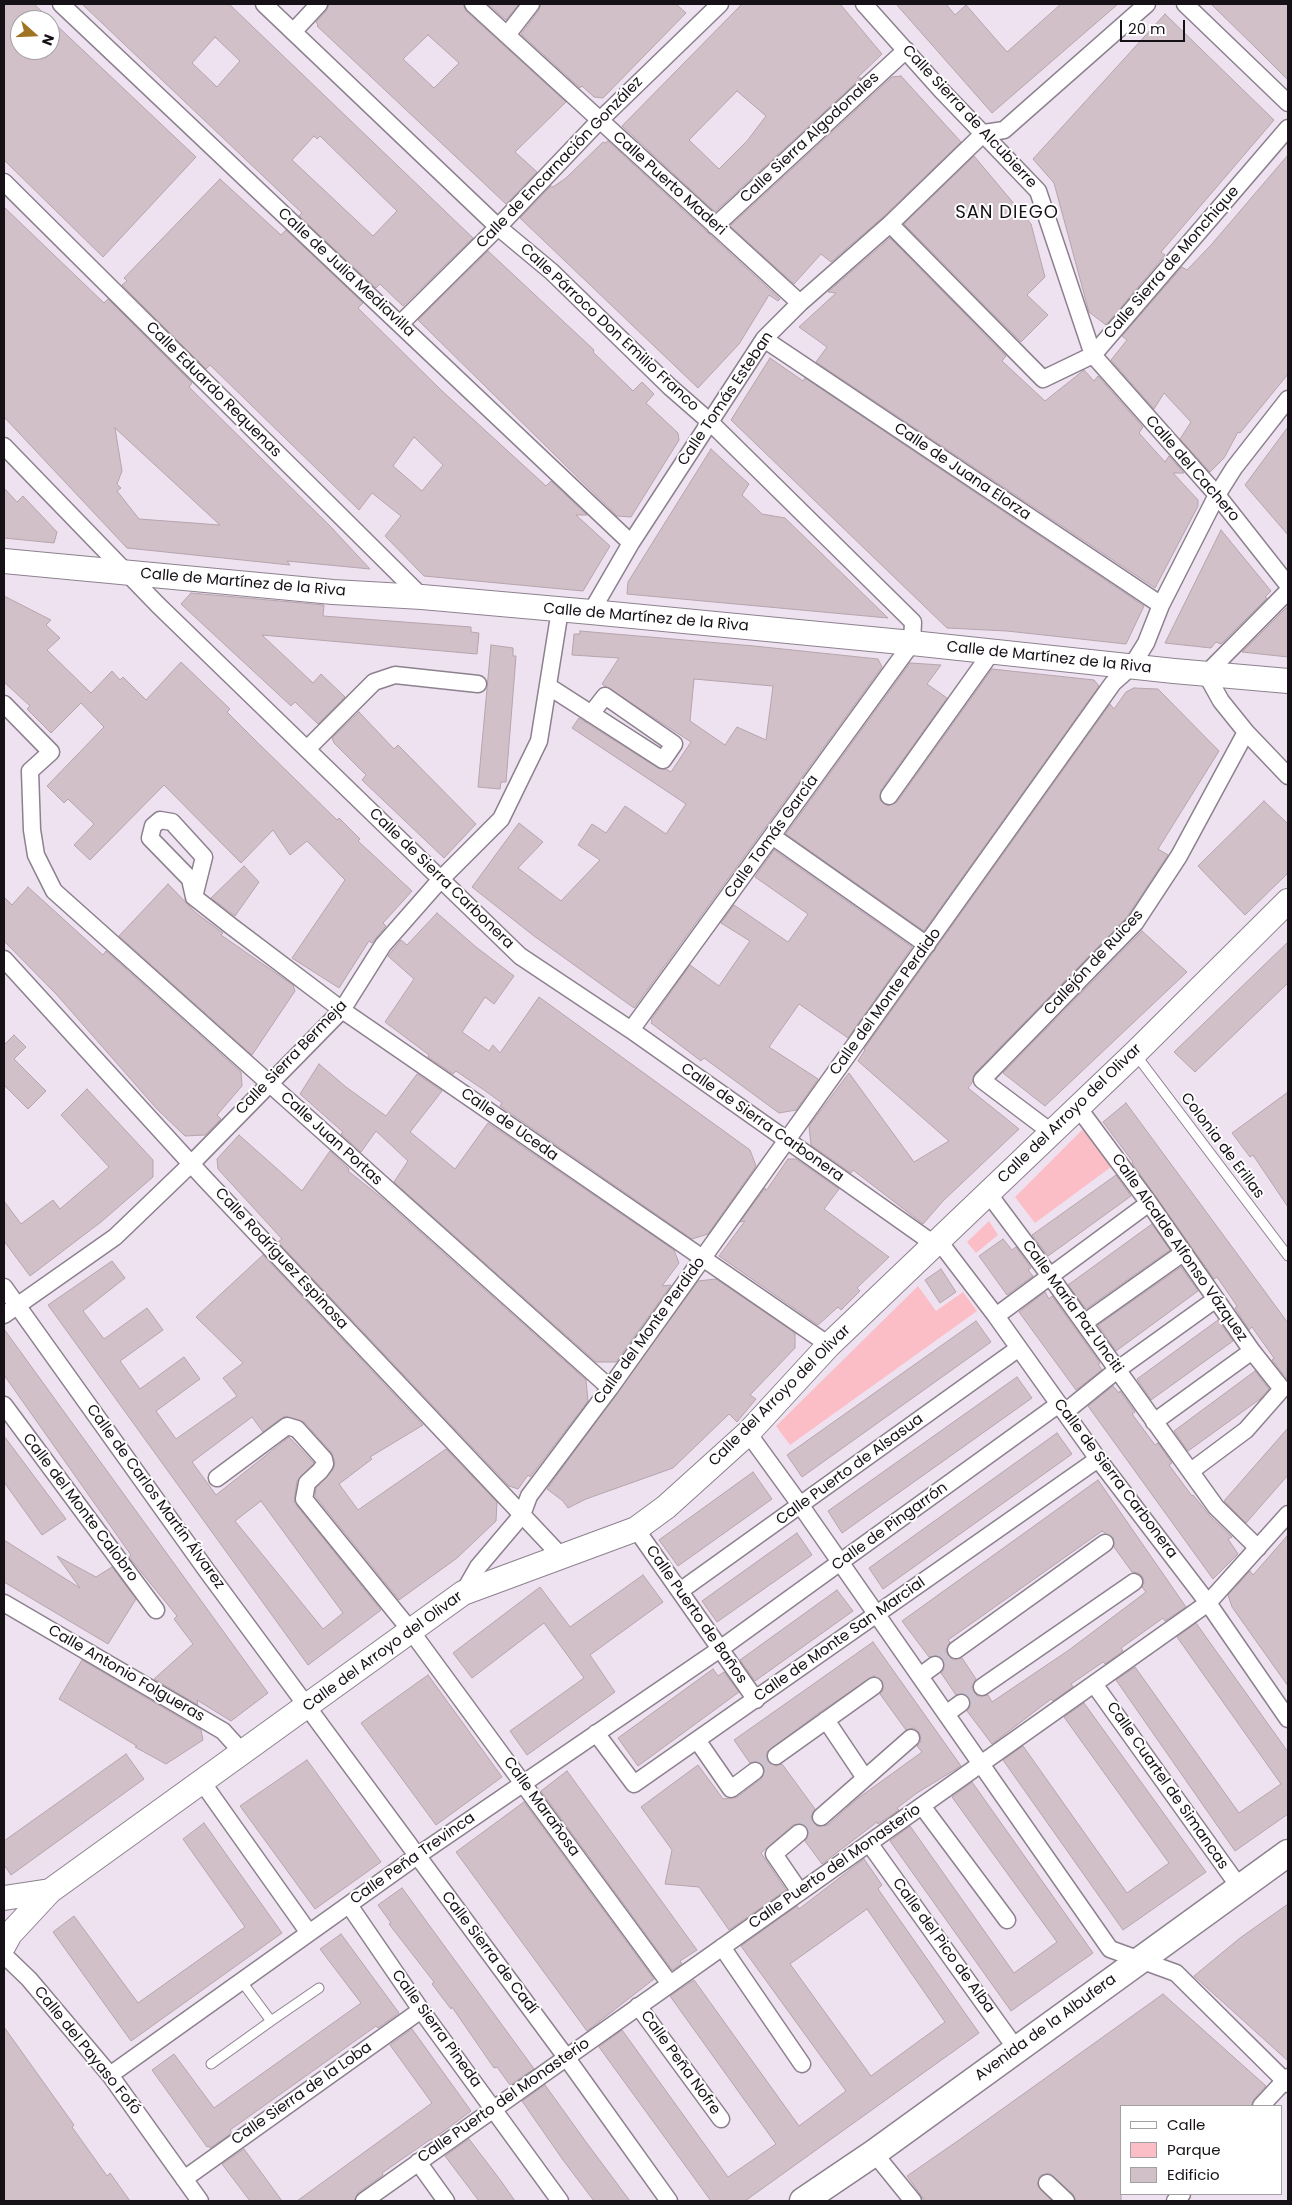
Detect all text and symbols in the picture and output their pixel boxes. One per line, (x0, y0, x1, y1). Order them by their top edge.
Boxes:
north arrow (10, 10, 60, 60)
scale bar (1122, 10, 1187, 42)
text: 20 m (1128, 18, 1166, 39)
text: N (37, 31, 59, 48)
street label: Calle Sierra de Alcubierre (898, 42, 1040, 192)
street label: Calle Sierra Algodonales (737, 69, 883, 207)
street label: Calle de Encarnación González (473, 74, 647, 252)
street label: Calle Puerto Maderi (609, 128, 729, 240)
street label: Calle Sierra de Monchique (1101, 183, 1243, 343)
district label: SAN DIEGO (954, 202, 1060, 224)
street label: Calle de Julia Mediavilla (274, 205, 418, 341)
street label: Calle Párroco Don Emilio Franco (516, 240, 702, 416)
street label: Calle Eduardo Requenas (141, 318, 285, 462)
street label: Calle Tomás Esteban (674, 329, 778, 469)
street label: Calle del Cachero (1141, 412, 1243, 526)
street label: Calle de Juana Elorza (890, 420, 1034, 524)
street label: Calle de Martínez de la Riva (140, 565, 346, 601)
street label: Calle de Martínez de la Riva (543, 600, 749, 636)
street label: Calle de Martínez de la Riva (946, 638, 1152, 678)
street label: Calle Tomás García (721, 772, 823, 902)
street label: Calle de Sierra Carbonera (365, 805, 517, 953)
street label: Callejón de Ruices (1041, 907, 1147, 1019)
street label: Calle del Monte Perdido (827, 925, 945, 1079)
street label: Calle Sierra Bermeja (233, 997, 351, 1119)
street label: Calle del Arroyo del Olivar (994, 1041, 1146, 1187)
street label: Calle de Sierra Carbonera (677, 1060, 847, 1186)
street label: Calle de Uceda (457, 1085, 561, 1165)
street label: Calle Juan Portas (276, 1088, 386, 1190)
street label: Colonia de Erillas (1176, 1090, 1268, 1202)
street label: Calle Alcalde Alfonso Vázquez (1107, 1151, 1251, 1345)
street label: Calle Rodríguez Espinosa (211, 1185, 351, 1333)
street label: Calle María Paz Unciti (1018, 1237, 1126, 1377)
street label: Calle del Monte Perdido (591, 1254, 709, 1408)
street label: Calle del Arroyo del Olivar (705, 1321, 855, 1471)
street label: Calle de Sierra Carbonera (1049, 1396, 1181, 1562)
street label: Calle de Carlos Martín Álvarez (82, 1401, 228, 1593)
street label: Calle Puerto de Alsasua (773, 1411, 927, 1529)
street label: Calle del Monte Calobro (18, 1430, 142, 1586)
street label: Calle de Pingarrón (829, 1479, 951, 1575)
street label: Calle Puerto de Baños (641, 1542, 751, 1688)
street label: Calle de Monte San Marcial (751, 1574, 929, 1706)
street label: Calle del Arroyo del Olivar (300, 1588, 466, 1716)
street label: Calle Antonio Folgueras (45, 1622, 207, 1726)
street label: Calle Cuartel de Simancas (1102, 1699, 1232, 1873)
street label: Calle Marañosa (499, 1754, 583, 1860)
street label: Calle Puerto del Monasterio (746, 1801, 924, 1933)
street label: Calle Peña Trevinca (347, 1809, 479, 1909)
street label: Calle del Pico de Alba (888, 1875, 998, 2017)
street label: Calle Sierra de Cadí (437, 1888, 541, 2018)
street label: Calle Sierra Pineda (387, 1967, 485, 2091)
street label: Avenida de la Albufera (972, 1971, 1120, 2085)
street label: Calle del Payaso Fofó (30, 1983, 144, 2119)
street label: Calle Peña Nofre (636, 2008, 724, 2118)
street label: Calle Puerto del Monasterio (415, 2035, 593, 2167)
street label: Calle Sierra de la Loba (228, 2039, 376, 2149)
legend (1120, 2105, 1282, 2195)
text: Calle (1167, 2114, 1205, 2135)
text: Parque (1167, 2139, 1220, 2160)
text: Edificio (1167, 2164, 1220, 2185)

